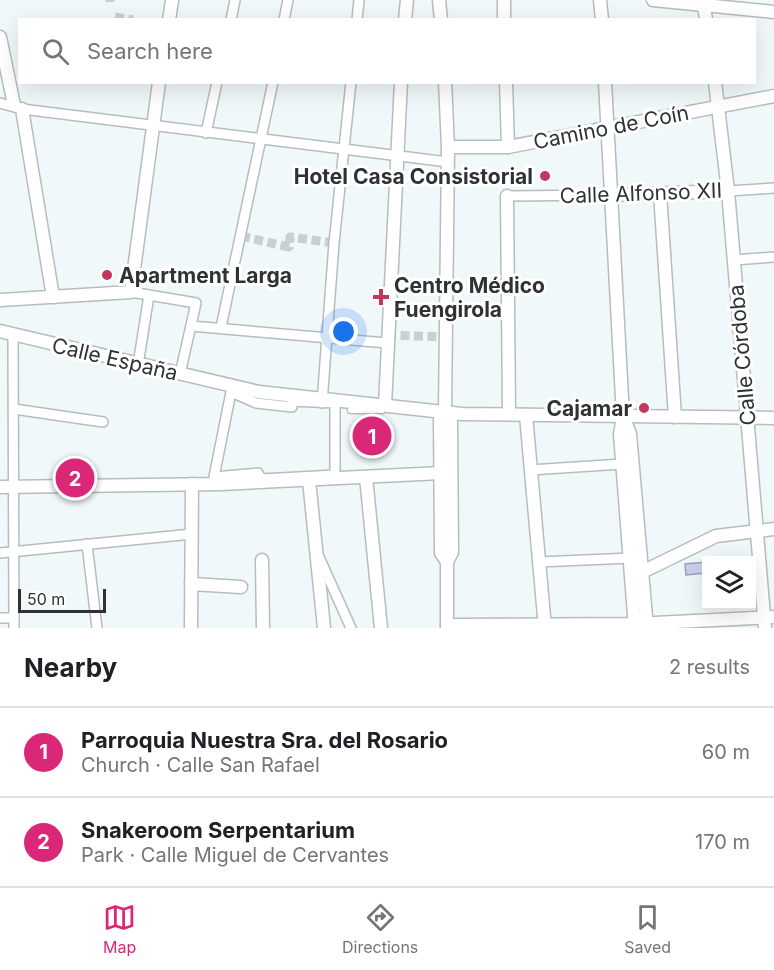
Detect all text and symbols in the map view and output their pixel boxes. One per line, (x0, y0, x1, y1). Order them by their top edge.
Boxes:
search box (18, 18, 756, 84)
icon: search (39, 35, 72, 68)
text: Search here (87, 38, 213, 64)
street label: Camino de Coín (531, 100, 691, 154)
place label: Hotel Casa Consistorial (294, 164, 533, 189)
marker: Hotel Casa Consistorial (538, 169, 552, 183)
street label: Calle Alfonso XII (559, 178, 723, 208)
place label: Apartment Larga (119, 263, 292, 288)
marker: Apartment Larga (100, 268, 114, 282)
place label: Centro Médico Fuengirola (394, 273, 545, 322)
street label: Calle Córdoba (723, 284, 761, 426)
marker: Centro Médico Fuengirola (372, 288, 390, 306)
your location (329, 317, 358, 346)
street label: Calle España (50, 332, 180, 386)
place label: Cajamar (546, 396, 632, 421)
marker: Cajamar (637, 401, 651, 415)
pin: 1 (352, 414, 392, 458)
pin: 2 (56, 456, 94, 500)
map controls (702, 556, 756, 610)
button: layers (702, 556, 756, 610)
scale bar (18, 586, 106, 614)
text: 50 m (27, 589, 65, 609)
text: Nearby (24, 652, 117, 683)
text: 2 results (669, 655, 750, 679)
text: Parroquia Nuestra Sra. del Rosario (81, 727, 448, 753)
text: 1 (39, 740, 48, 764)
text: 60 m (702, 740, 750, 764)
text: Church · Calle San Rafael (81, 753, 320, 777)
text: Snakeroom Serpentarium (81, 817, 355, 843)
text: 2 (37, 830, 50, 854)
text: 170 m (695, 830, 750, 854)
text: Park · Calle Miguel de Cervantes (81, 843, 389, 867)
tab: Map (103, 901, 136, 957)
tab: Directions (342, 901, 418, 957)
tab: Saved (624, 901, 671, 957)

